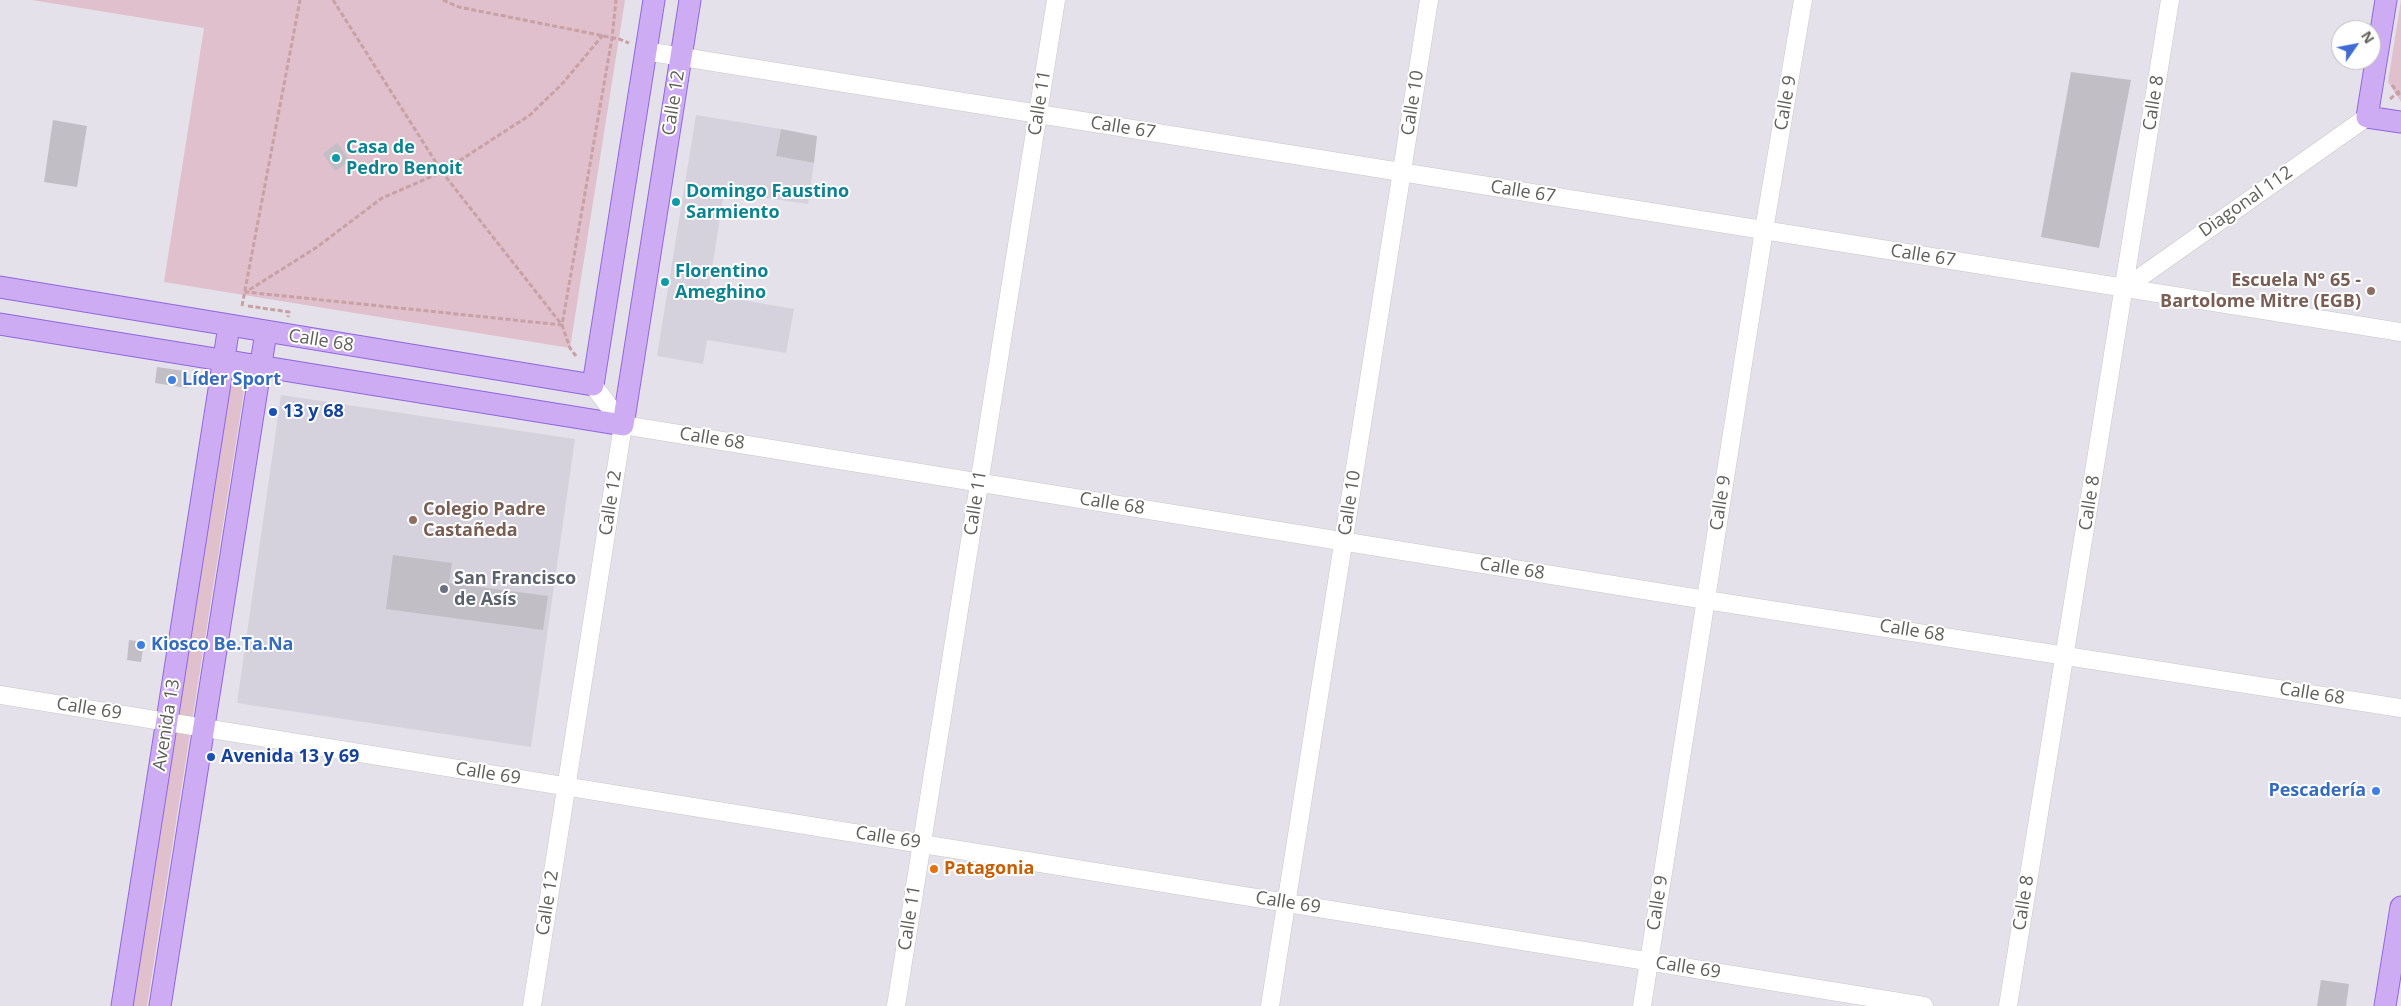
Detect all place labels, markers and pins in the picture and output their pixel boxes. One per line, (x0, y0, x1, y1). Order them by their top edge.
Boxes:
place label: Casa de Pedro Benoit (346, 137, 462, 180)
marker: Casa de Pedro Benoit (330, 152, 342, 164)
place label: Domingo Faustino Sarmiento (686, 181, 849, 223)
marker: Domingo Faustino Sarmiento (670, 196, 682, 208)
place label: Florentino Ameghino (675, 261, 768, 304)
place label: Escuela N° 65 - Bartolome Mitre (EGB) (2160, 270, 2361, 312)
marker: Florentino Ameghino (659, 276, 671, 288)
marker: Escuela N° 65 - Bartolome Mitre (EGB) (2365, 285, 2377, 297)
place label: Líder Sport (182, 369, 281, 391)
marker: Líder Sport (166, 374, 178, 386)
place label: 13 y 68 (283, 401, 344, 423)
marker: 13 y 68 (267, 406, 279, 418)
place label: Colegio Padre Castañeda (423, 499, 546, 542)
marker: Colegio Padre Castañeda (407, 514, 419, 526)
place label: San Francisco de Asís (454, 568, 576, 610)
marker: San Francisco de Asís (438, 583, 450, 595)
place label: Kiosco Be.Ta.Na (151, 634, 293, 656)
marker: Kiosco Be.Ta.Na (135, 639, 147, 651)
place label: Avenida 13 y 69 (221, 746, 359, 768)
marker: Avenida 13 y 69 (205, 751, 217, 763)
place label: Pescadería (2268, 780, 2366, 802)
marker: Pescadería (2370, 785, 2382, 797)
place label: Patagonia (944, 858, 1034, 880)
marker: Patagonia (928, 863, 940, 875)

